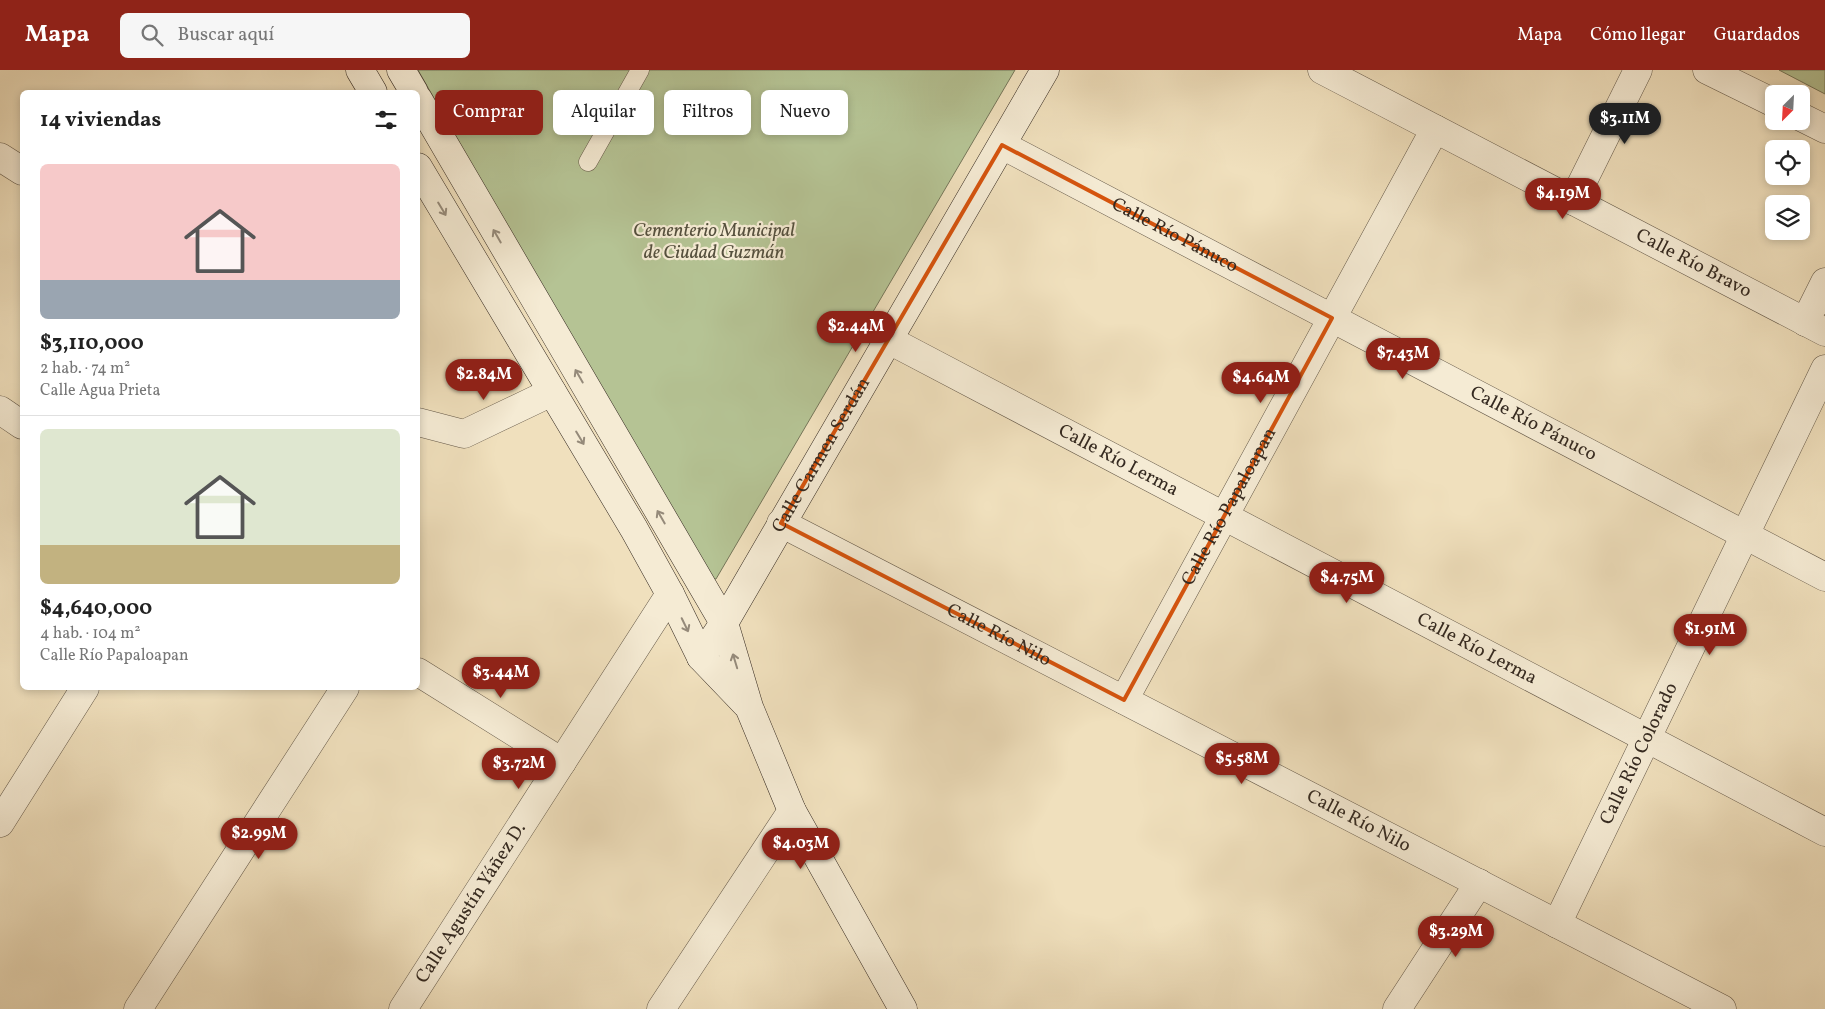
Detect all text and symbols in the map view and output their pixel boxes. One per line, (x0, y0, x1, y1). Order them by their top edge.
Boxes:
search box (120, 13, 470, 58)
text: Mapa (25, 18, 90, 52)
icon: search (138, 21, 166, 49)
text: Buscar aquí (178, 22, 274, 48)
text: Mapa (1517, 23, 1562, 48)
text: Cómo llegar (1590, 23, 1686, 48)
text: Guardados (1714, 23, 1800, 48)
north arrow (1765, 85, 1810, 130)
map controls (1765, 85, 1810, 240)
chip: Comprar (435, 90, 543, 135)
chip: Alquilar (553, 90, 654, 135)
chip: Filtros (664, 90, 751, 135)
chip: Nuevo (761, 90, 848, 135)
pin: $3.11M (1584, 102, 1666, 145)
text: 14 viviendas (40, 106, 161, 135)
icon: filters (372, 106, 400, 134)
text: $3.11M (1600, 108, 1650, 130)
button: locate (1765, 140, 1810, 185)
pin: $4.19M (1522, 178, 1604, 220)
text: $4.19M (1536, 183, 1590, 205)
street label: Calle Río Pánuco (1107, 192, 1243, 280)
button: layers (1765, 195, 1810, 240)
icon: home (175, 196, 265, 286)
one-way arrow (438, 201, 448, 215)
park label: Cementerio Municipal de Ciudad Guzmán (633, 218, 795, 266)
street label: Calle Río Bravo (1631, 223, 1756, 305)
one-way arrow (492, 229, 502, 243)
pin: $2.44M (815, 310, 897, 353)
text: $2.44M (828, 316, 884, 338)
text: $3,110,000 (40, 329, 144, 358)
pin: $7.43M (1362, 338, 1444, 380)
text: $7.43M (1377, 343, 1429, 365)
text: 2 hab. · 74 m² (40, 358, 130, 380)
pin: $2.84M (443, 358, 525, 401)
pin: $4.64M (1220, 362, 1302, 404)
text: $2.84M (456, 364, 512, 386)
text: $4.64M (1233, 367, 1289, 389)
one-way arrow (574, 370, 584, 384)
street label: Calle Carmen Serdán (766, 373, 877, 538)
text: Calle Agua Prieta (40, 380, 160, 402)
street label: Calle Río Pánuco (1465, 380, 1601, 468)
street label: Calle Río Lerma (1053, 418, 1183, 503)
street label: Calle Río Papaloapan (1176, 423, 1283, 591)
one-way arrow (575, 431, 585, 445)
icon: home (175, 462, 265, 552)
one-way arrow (656, 510, 666, 524)
pin: $4.75M (1306, 562, 1388, 604)
text: $4.75M (1320, 567, 1374, 589)
text: $4,640,000 (40, 594, 152, 623)
street label: Calle Río Nilo (942, 598, 1055, 673)
street label: Calle Río Lerma (1412, 607, 1542, 691)
pin: $1.91M (1669, 614, 1751, 656)
one-way arrow (680, 618, 690, 633)
text: $1.91M (1685, 619, 1735, 641)
text: 4 hab. · 104 m² (40, 623, 140, 645)
text: Calle Río Papaloapan (40, 645, 189, 667)
one-way arrow (729, 653, 739, 669)
pin: $3.44M (460, 656, 542, 699)
text: $3.44M (473, 662, 529, 684)
street label: Calle Río Colorado (1594, 678, 1685, 829)
pin: $5.58M (1201, 742, 1283, 785)
pin: $3.72M (478, 748, 560, 790)
text: $5.58M (1216, 748, 1268, 770)
text: $3.72M (493, 753, 545, 775)
street label: Calle Río Nilo (1302, 783, 1415, 859)
street label: Calle Agustín Yáñez D. (410, 817, 533, 989)
pin: $2.99M (218, 818, 300, 860)
text: $2.99M (232, 823, 287, 845)
pin: $4.03M (760, 828, 842, 870)
text: $4.03M (773, 833, 829, 855)
pin: $3.29M (1415, 916, 1497, 958)
text: $3.29M (1429, 921, 1483, 943)

